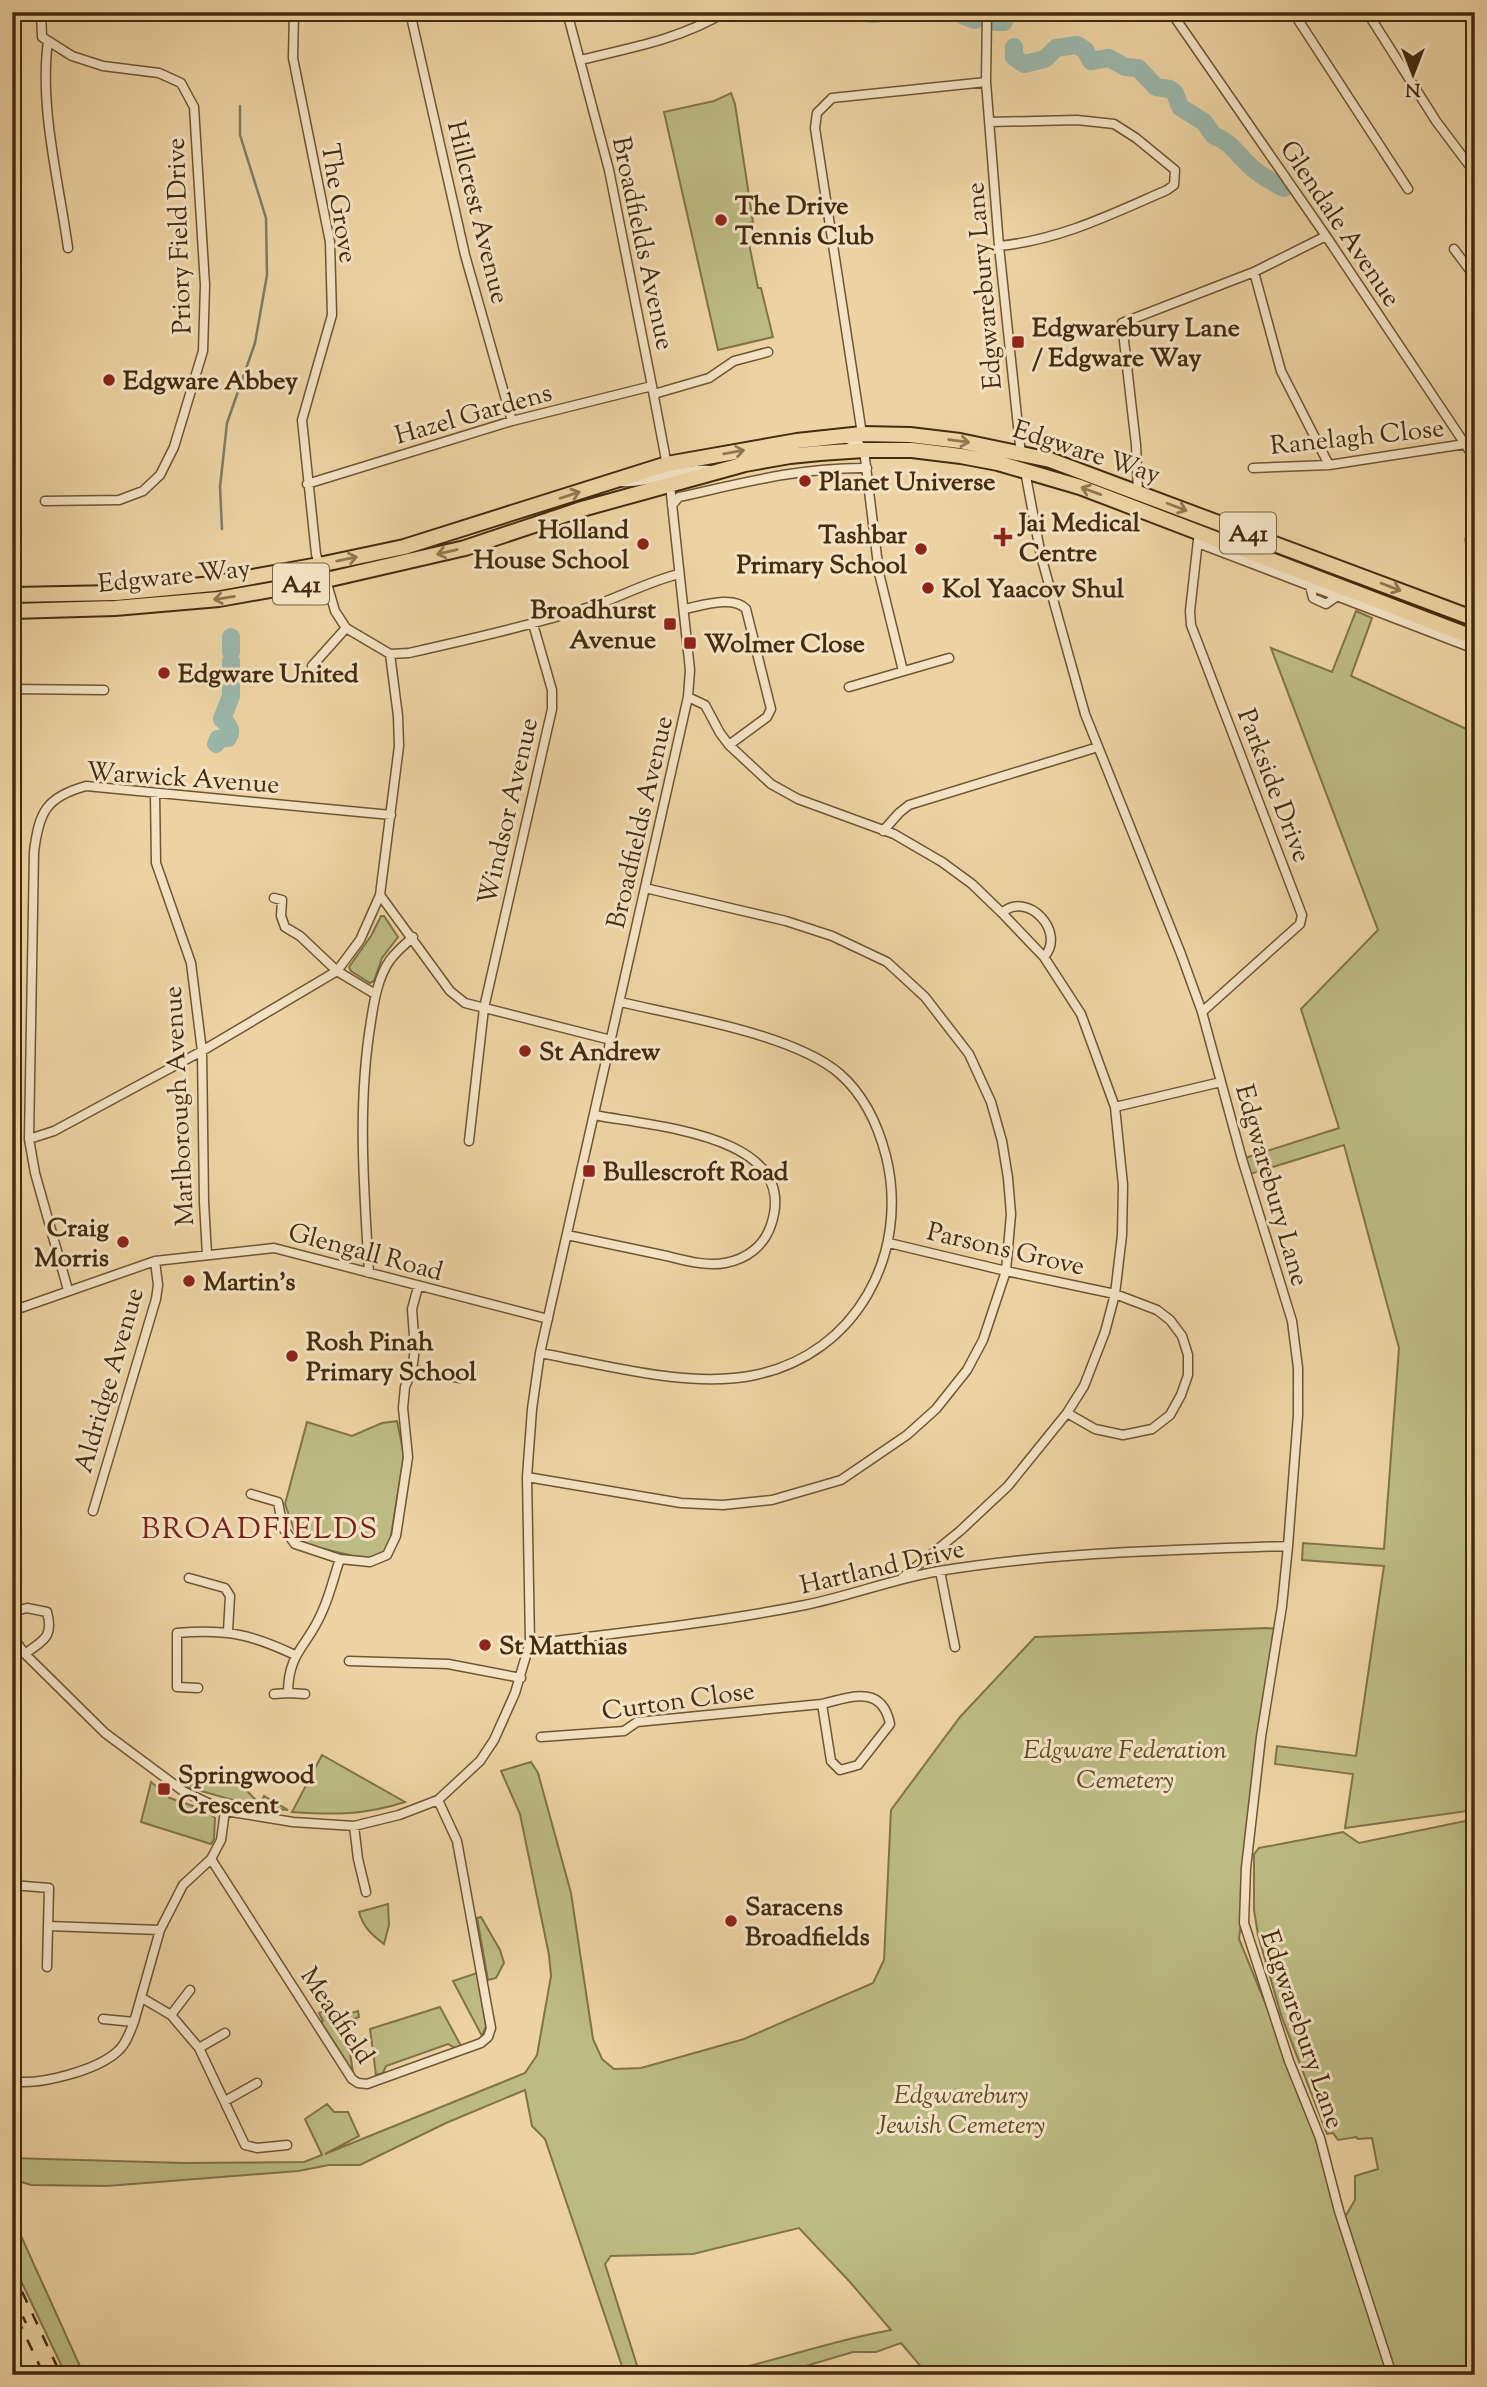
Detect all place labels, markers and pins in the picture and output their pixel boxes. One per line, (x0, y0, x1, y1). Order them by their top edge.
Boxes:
place label: The Drive Tennis Club (735, 189, 874, 256)
marker: The Drive Tennis Club (713, 212, 729, 228)
place label: Edgwarebury Lane / Edgware Way (1032, 311, 1240, 378)
marker: Edgwarebury Lane / Edgware Way (1010, 334, 1026, 350)
place label: Edgware Abbey (123, 364, 298, 401)
marker: Edgware Abbey (101, 372, 117, 388)
place label: Planet Universe (819, 465, 995, 502)
marker: Planet Universe (797, 473, 813, 489)
place label: Jai Medical Centre (1017, 506, 1141, 573)
place label: Holland House School (474, 513, 630, 580)
place label: Tashbar Primary School (737, 518, 908, 585)
marker: Jai Medical Centre (993, 527, 1013, 547)
marker: Holland House School (635, 536, 651, 552)
marker: Tashbar Primary School (913, 541, 929, 557)
place label: Kol Yaacov Shul (942, 572, 1125, 609)
marker: Kol Yaacov Shul (920, 580, 936, 596)
place label: Broadhurst Avenue (530, 593, 656, 660)
marker: Broadhurst Avenue (662, 616, 678, 632)
place label: Wolmer Close (704, 627, 865, 664)
marker: Wolmer Close (682, 635, 698, 651)
place label: Edgware United (178, 657, 359, 694)
marker: Edgware United (156, 665, 172, 681)
place label: St Andrew (539, 1035, 661, 1072)
marker: St Andrew (517, 1043, 533, 1059)
place label: Bullescroft Road (603, 1155, 789, 1192)
marker: Bullescroft Road (581, 1163, 597, 1179)
place label: Craig Morris (34, 1211, 109, 1278)
marker: Craig Morris (115, 1234, 131, 1250)
place label: Martin’s (203, 1265, 295, 1302)
marker: Martin’s (181, 1273, 197, 1289)
place label: Rosh Pinah Primary School (306, 1325, 477, 1392)
marker: Rosh Pinah Primary School (284, 1348, 300, 1364)
place label: St Matthias (499, 1629, 627, 1666)
marker: St Matthias (477, 1637, 493, 1653)
place label: Springwood Crescent (178, 1758, 315, 1825)
marker: Springwood Crescent (156, 1781, 172, 1797)
place label: Saracens Broadfields (745, 1890, 870, 1957)
marker: Saracens Broadfields (723, 1913, 739, 1929)

